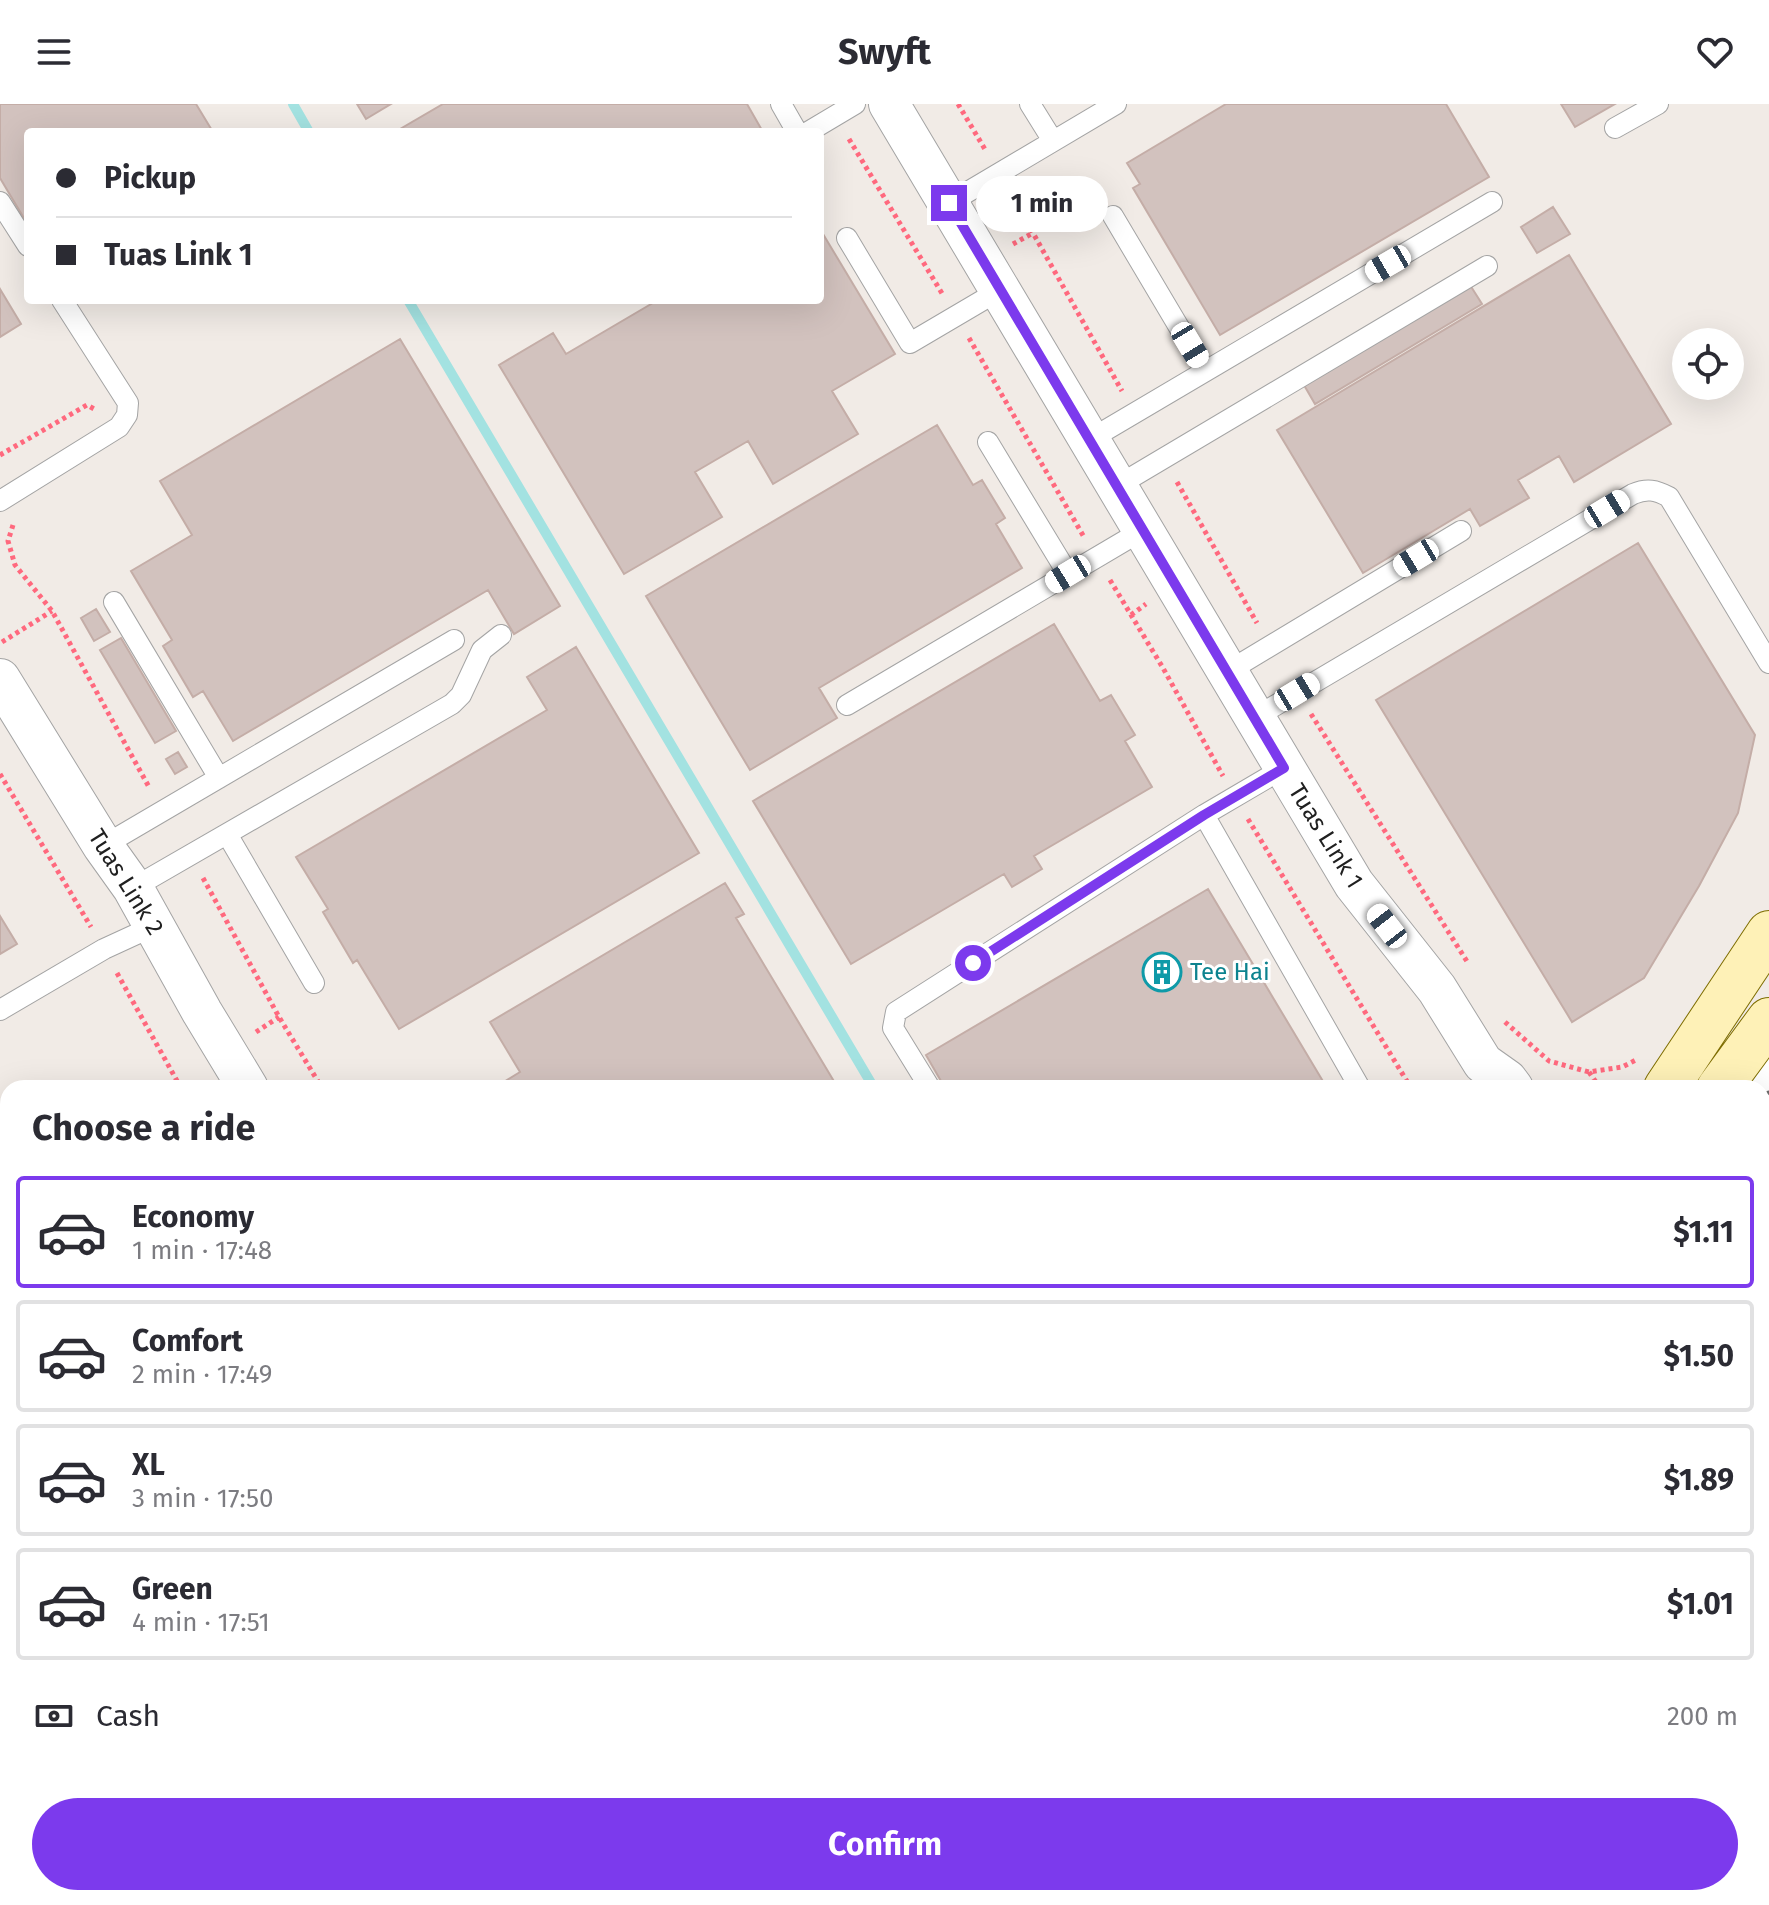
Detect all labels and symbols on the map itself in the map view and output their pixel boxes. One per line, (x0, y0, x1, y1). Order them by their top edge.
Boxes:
callout: 1 min (977, 175, 1109, 231)
route end (931, 185, 967, 221)
car (1361, 242, 1415, 286)
car (1167, 318, 1213, 372)
car (1580, 486, 1634, 532)
car (1389, 535, 1443, 581)
car (1041, 551, 1095, 597)
car (1270, 669, 1324, 715)
street label: Tuas Link 1 (1283, 779, 1369, 893)
street label: Tuas Link 2 (83, 824, 169, 940)
car (1363, 900, 1411, 952)
route start (955, 945, 991, 981)
building icon: Tee Hai (1141, 951, 1183, 993)
place label: Tee Hai (1190, 958, 1270, 986)

